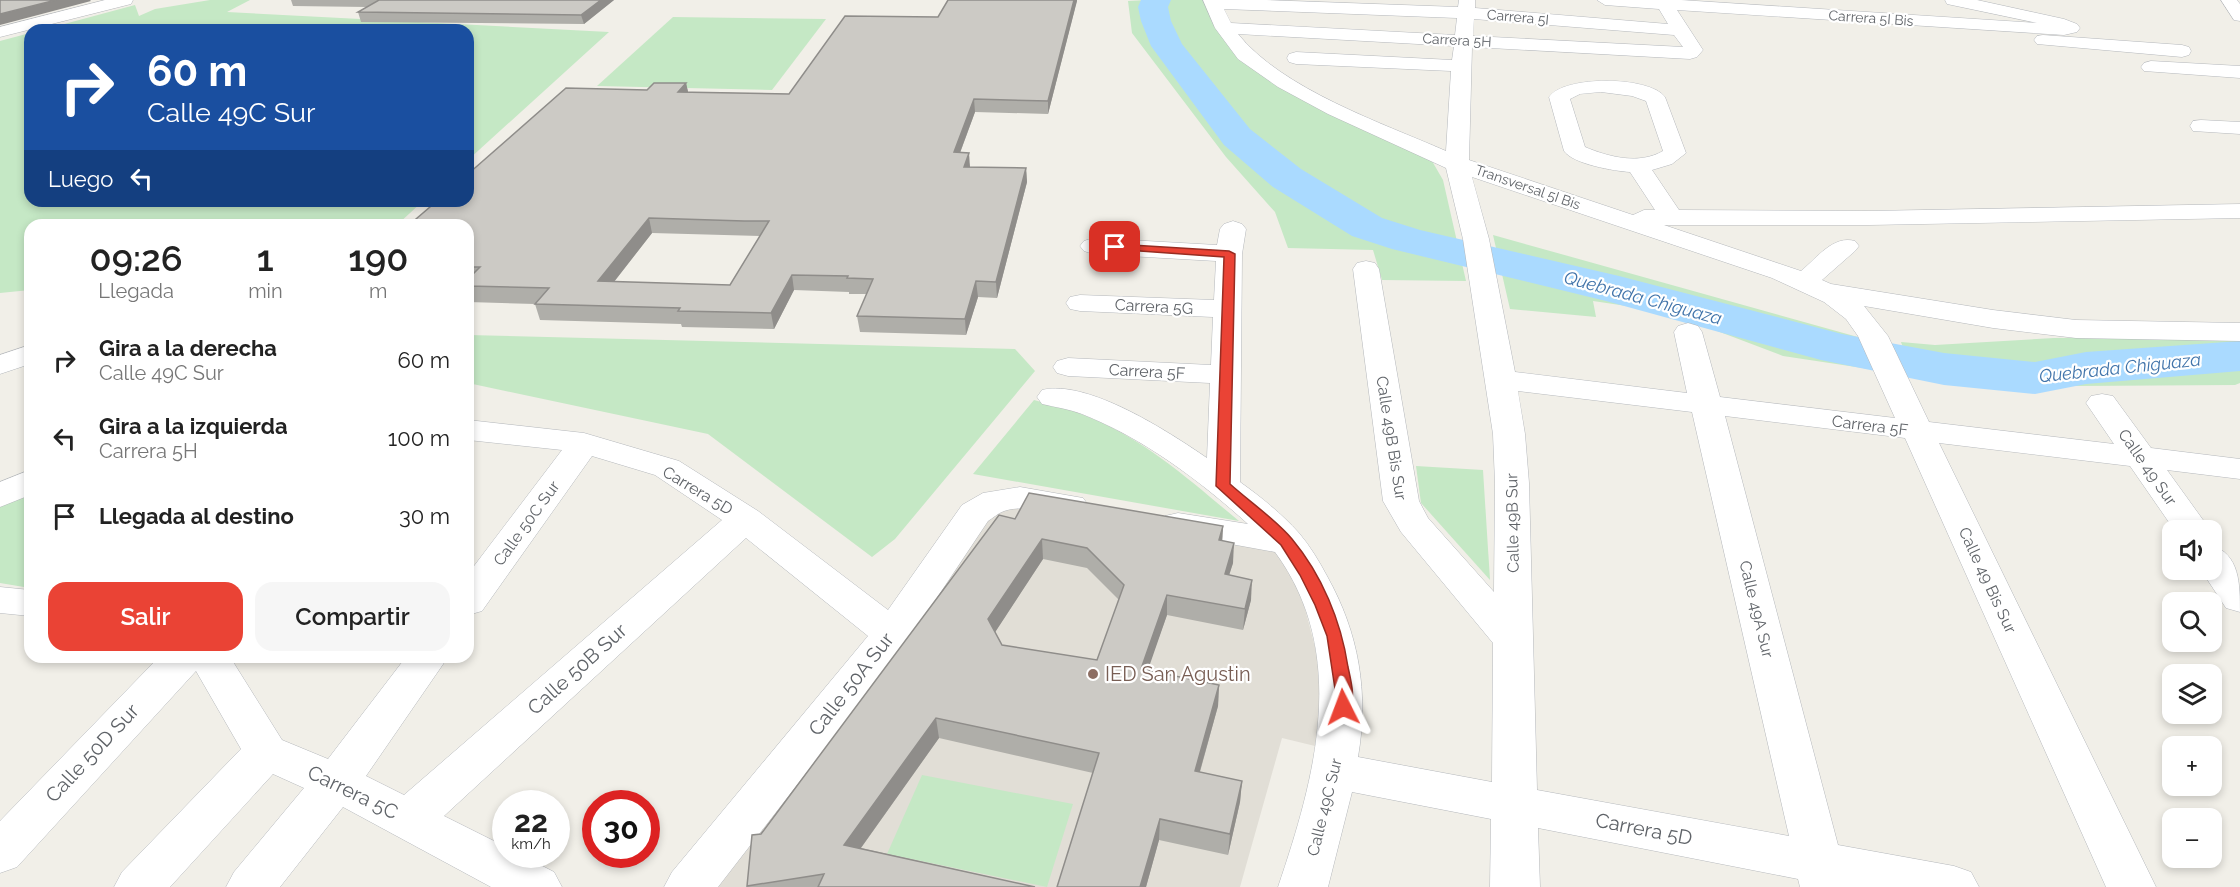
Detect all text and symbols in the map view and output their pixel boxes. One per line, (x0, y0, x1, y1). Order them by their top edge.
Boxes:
street label: Carrera 5I (1486, 6, 1550, 28)
street label: Carrera 5I Bis (1828, 7, 1914, 29)
street label: Carrera 5H (1422, 30, 1492, 50)
text: 60 m (147, 47, 247, 96)
icon: right (48, 48, 126, 126)
text: Calle 49C Sur (147, 97, 316, 128)
icon: left (125, 162, 158, 195)
street label: Transversal 5I Bis (1473, 162, 1583, 213)
text: Luego (48, 166, 113, 192)
pin (1089, 221, 1140, 272)
icon: arrive (1098, 230, 1131, 263)
text: 09:26 (90, 237, 183, 279)
text: 1 (257, 237, 274, 279)
text: 190 (348, 237, 408, 279)
water label: Quebrada Chiguaza (1562, 266, 1725, 329)
text: Llegada (98, 279, 174, 303)
text: min (248, 279, 283, 303)
text: m (369, 279, 387, 303)
street label: Carrera 5G (1114, 295, 1194, 318)
text: Gira a la derecha (99, 335, 277, 361)
icon: right (48, 344, 81, 377)
text: 60 m (397, 347, 450, 373)
water label: Quebrada Chiguaza (2038, 349, 2202, 386)
street label: Carrera 5F (1108, 360, 1186, 383)
text: Calle 49C Sur (99, 361, 224, 385)
street label: Calle 49B Bis Sur (1372, 375, 1411, 502)
street label: Carrera 5F (1831, 411, 1909, 440)
text: Gira a la izquierda (99, 413, 288, 439)
icon: left (48, 422, 81, 455)
text: 100 m (388, 425, 450, 451)
street label: Calle 49 Sur (2114, 425, 2181, 509)
text: Carrera 5H (99, 439, 198, 463)
street label: Carrera 5D (659, 462, 736, 519)
street label: Calle 49B Sur (1502, 473, 1523, 573)
street label: Calle 50C Sur (489, 477, 564, 569)
icon: arrive (48, 500, 81, 533)
text: Llegada al destino (99, 503, 294, 529)
text: 30 m (399, 503, 450, 529)
map controls (2162, 520, 2222, 868)
button: sound (2162, 520, 2222, 580)
street label: Calle 49 Bis Sur (1955, 524, 2021, 637)
street label: Calle 49A Sur (1735, 559, 1778, 660)
button: Salir (48, 582, 243, 651)
button: Compartir (255, 582, 450, 651)
button: search (2162, 592, 2222, 652)
street label: Calle 50B Sur (523, 618, 631, 720)
street label: Calle 50A Sur (803, 628, 899, 740)
place label: IED San Agustin (1105, 662, 1251, 686)
button: layers (2162, 664, 2222, 724)
marker: IED San Agustin (1086, 667, 1100, 681)
position arrow (1311, 675, 1375, 739)
street label: Calle 50D Sur (40, 699, 144, 807)
button: + (2162, 736, 2222, 796)
street label: Calle 49C Sur (1303, 756, 1346, 858)
street label: Carrera 5C (304, 760, 402, 824)
speed limit sign: 30 (582, 790, 660, 868)
text: 22 (514, 804, 548, 839)
street label: Carrera 5D (1593, 808, 1695, 850)
button: − (2162, 808, 2222, 868)
text: km/h (511, 835, 551, 853)

